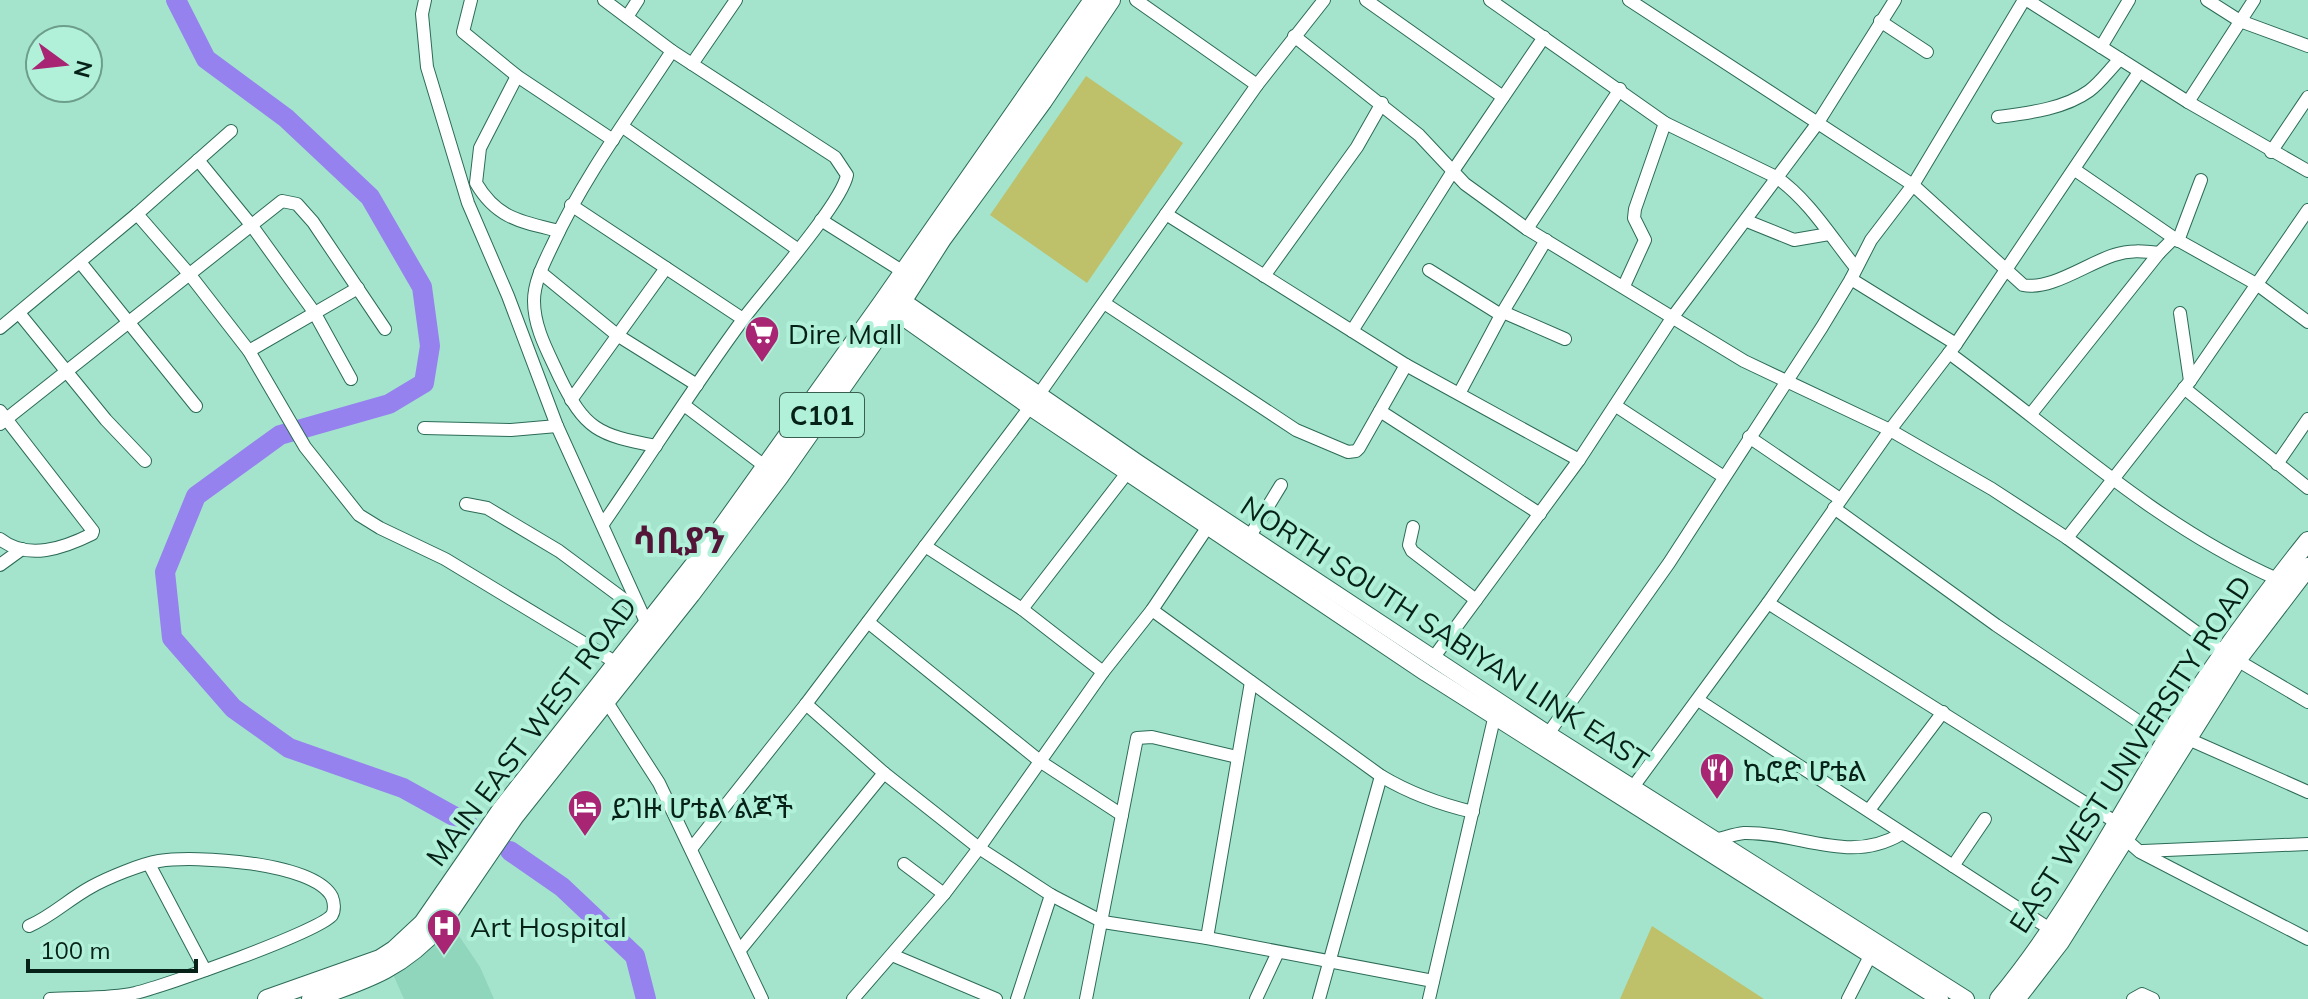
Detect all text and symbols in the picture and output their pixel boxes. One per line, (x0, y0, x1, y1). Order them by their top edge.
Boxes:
north arrow (24, 24, 104, 104)
text: N (68, 58, 99, 81)
supermarket icon: Dire Mall (743, 314, 781, 364)
place label: Dire Mall (788, 316, 902, 351)
road number: C101 (780, 393, 864, 437)
street label: NORTH SOUTH SABIYAN LINK EAST (1234, 488, 1656, 778)
district label: ሳቢያን (633, 517, 725, 562)
street label: EAST WEST UNIVERSITY ROAD (2001, 569, 2259, 939)
street label: MAIN EAST WEST ROAD (418, 589, 644, 873)
restaurant icon: ኬሮድ ሆቴል (1698, 751, 1736, 801)
place label: ኬሮድ ሆቴል (1743, 753, 1867, 788)
hotel icon: ይገዙ ሆቴል ልጆች (566, 788, 604, 838)
place label: ይገዙ ሆቴል ልጆች (611, 790, 794, 825)
hospital icon: Art Hospital (425, 907, 463, 957)
place label: Art Hospital (470, 909, 627, 944)
scale bar (28, 923, 196, 973)
text: 100 m (40, 935, 111, 965)

